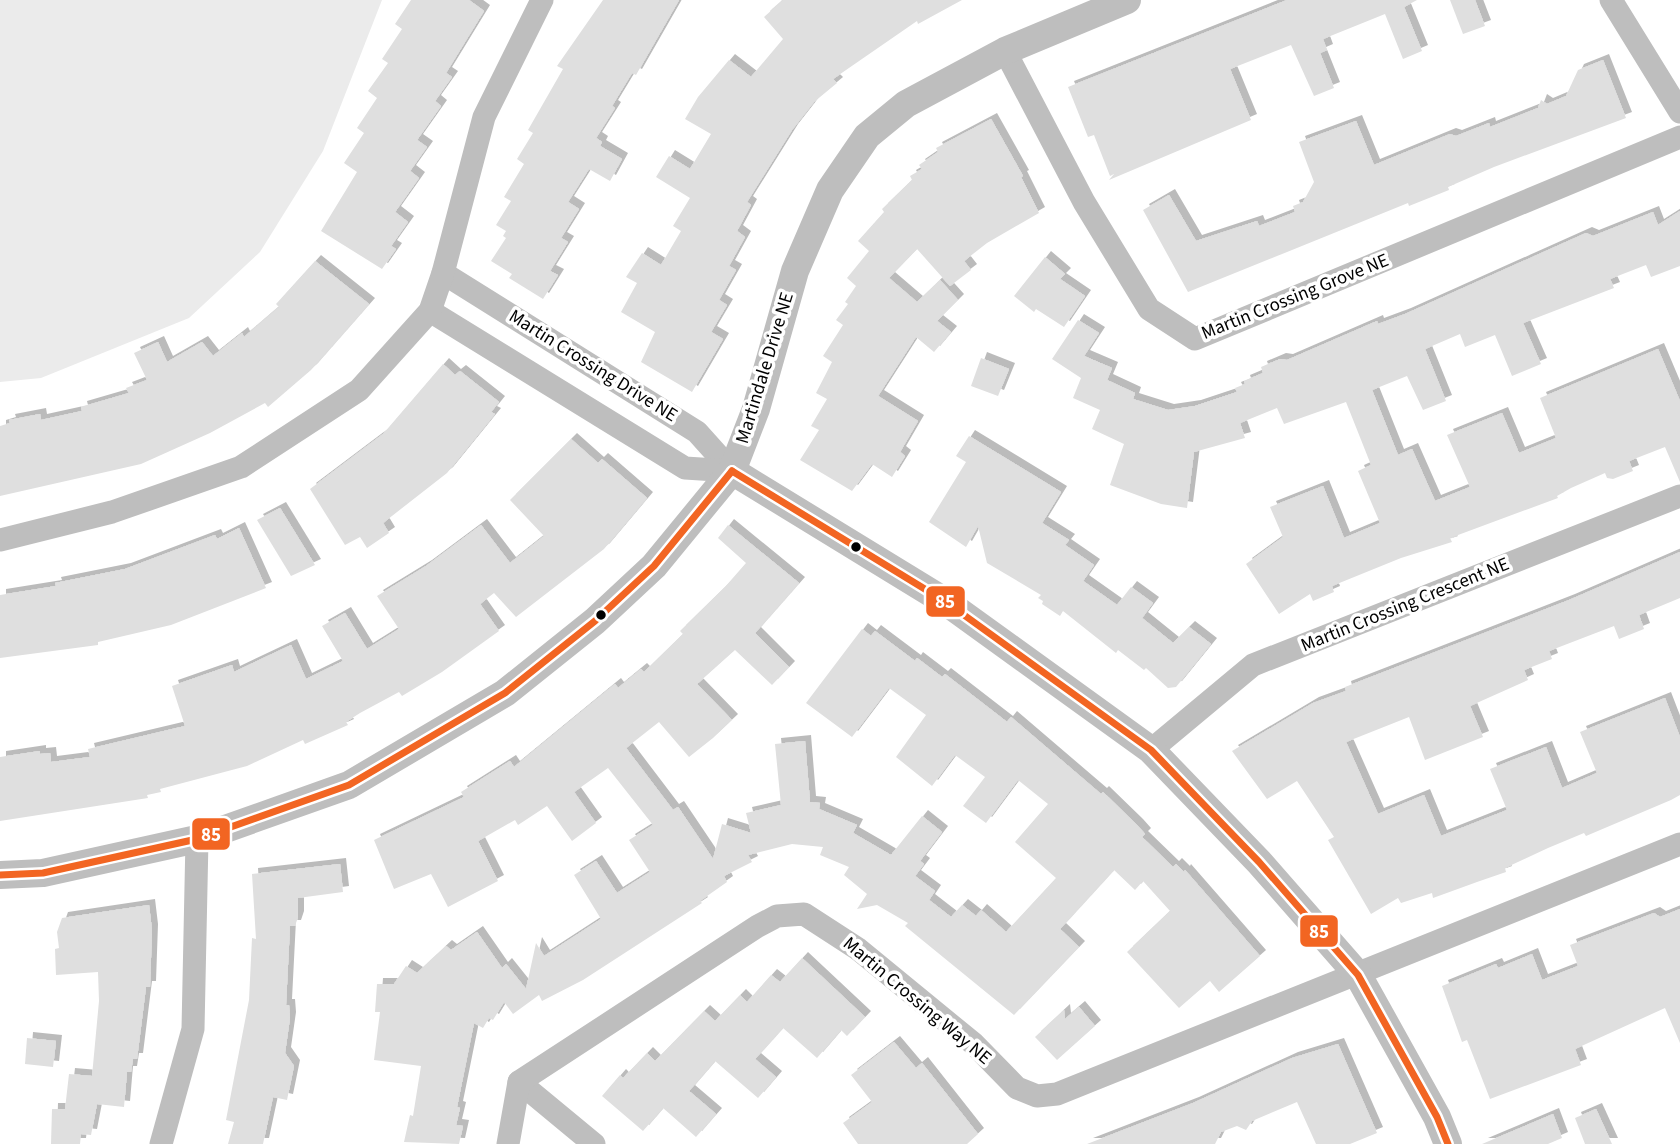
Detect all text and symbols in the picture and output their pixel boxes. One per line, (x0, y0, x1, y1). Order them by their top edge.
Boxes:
street label: Martin Crossing Grove NE (1197, 247, 1393, 347)
street label: Martindale Drive NE (729, 289, 801, 447)
street label: Martin Crossing Drive NE (503, 303, 683, 429)
unlabelled marker (849, 540, 863, 554)
street label: Martin Crossing Crescent NE (1297, 551, 1513, 659)
line badge: 85 (925, 585, 966, 618)
text: 85 (935, 589, 955, 616)
unlabelled marker (594, 608, 608, 622)
line badge: 85 (191, 817, 231, 851)
text: 85 (201, 822, 221, 849)
line badge: 85 (1299, 914, 1339, 948)
text: 85 (1309, 919, 1329, 946)
street label: Martin Crossing Way NE (837, 931, 997, 1071)

